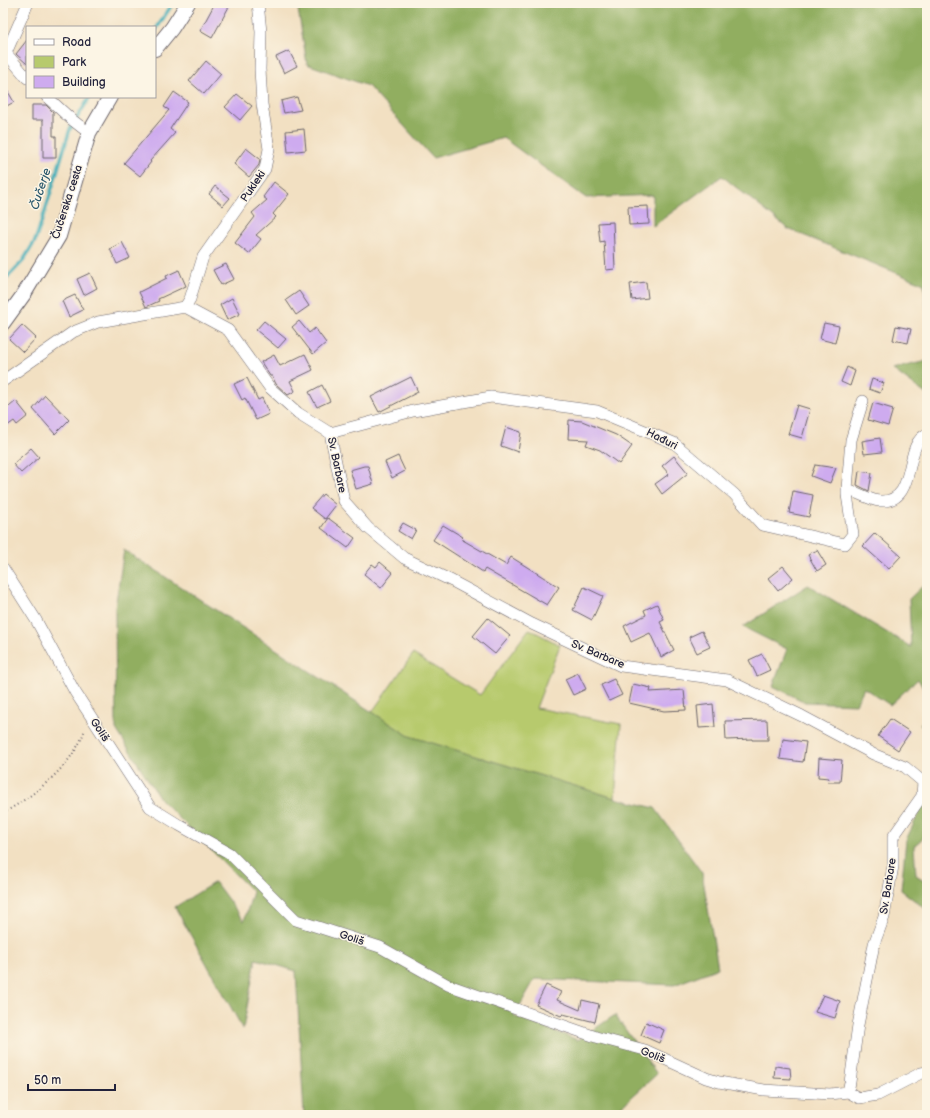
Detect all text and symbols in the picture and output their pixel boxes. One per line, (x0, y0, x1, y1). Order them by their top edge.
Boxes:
legend (26, 26, 156, 98)
text: Road (62, 35, 91, 50)
text: Park (62, 55, 86, 70)
text: Building (62, 75, 106, 90)
street label: Čučerska cesta (48, 163, 85, 241)
water label: Čučerje (26, 166, 55, 212)
street label: Pukleki (238, 168, 268, 204)
street label: Hađuri (644, 426, 680, 452)
street label: Sv. Barbare (325, 436, 349, 495)
street label: Sv. Barbare (569, 637, 627, 671)
street label: Goliš (88, 716, 112, 744)
street label: Sv. Barbare (877, 857, 899, 915)
street label: Goliš (338, 928, 366, 948)
street label: Goliš (639, 1044, 667, 1066)
scale bar (28, 1066, 115, 1092)
text: 50 m (34, 1073, 61, 1088)

